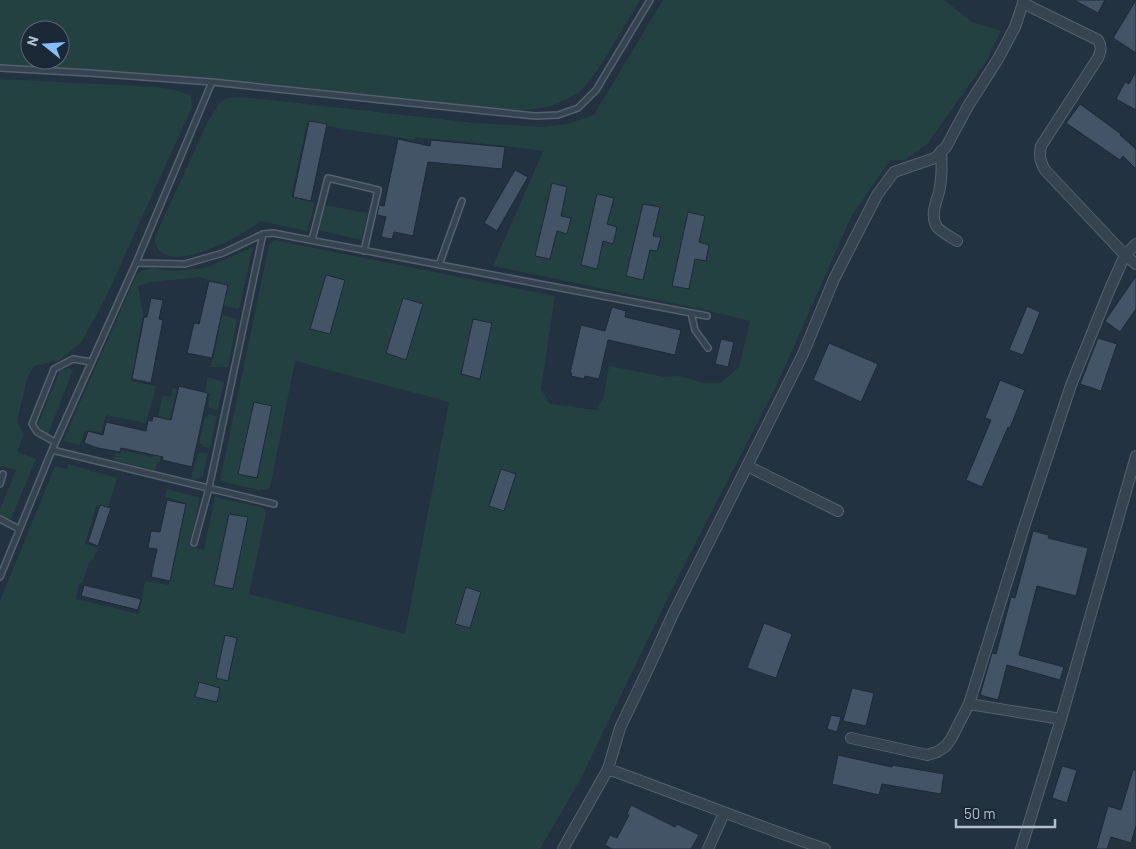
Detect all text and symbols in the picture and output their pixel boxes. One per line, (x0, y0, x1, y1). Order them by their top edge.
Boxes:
north arrow (20, 20, 70, 70)
text: N (23, 34, 42, 48)
scale bar (956, 796, 1055, 828)
text: 50 m (964, 804, 996, 822)

